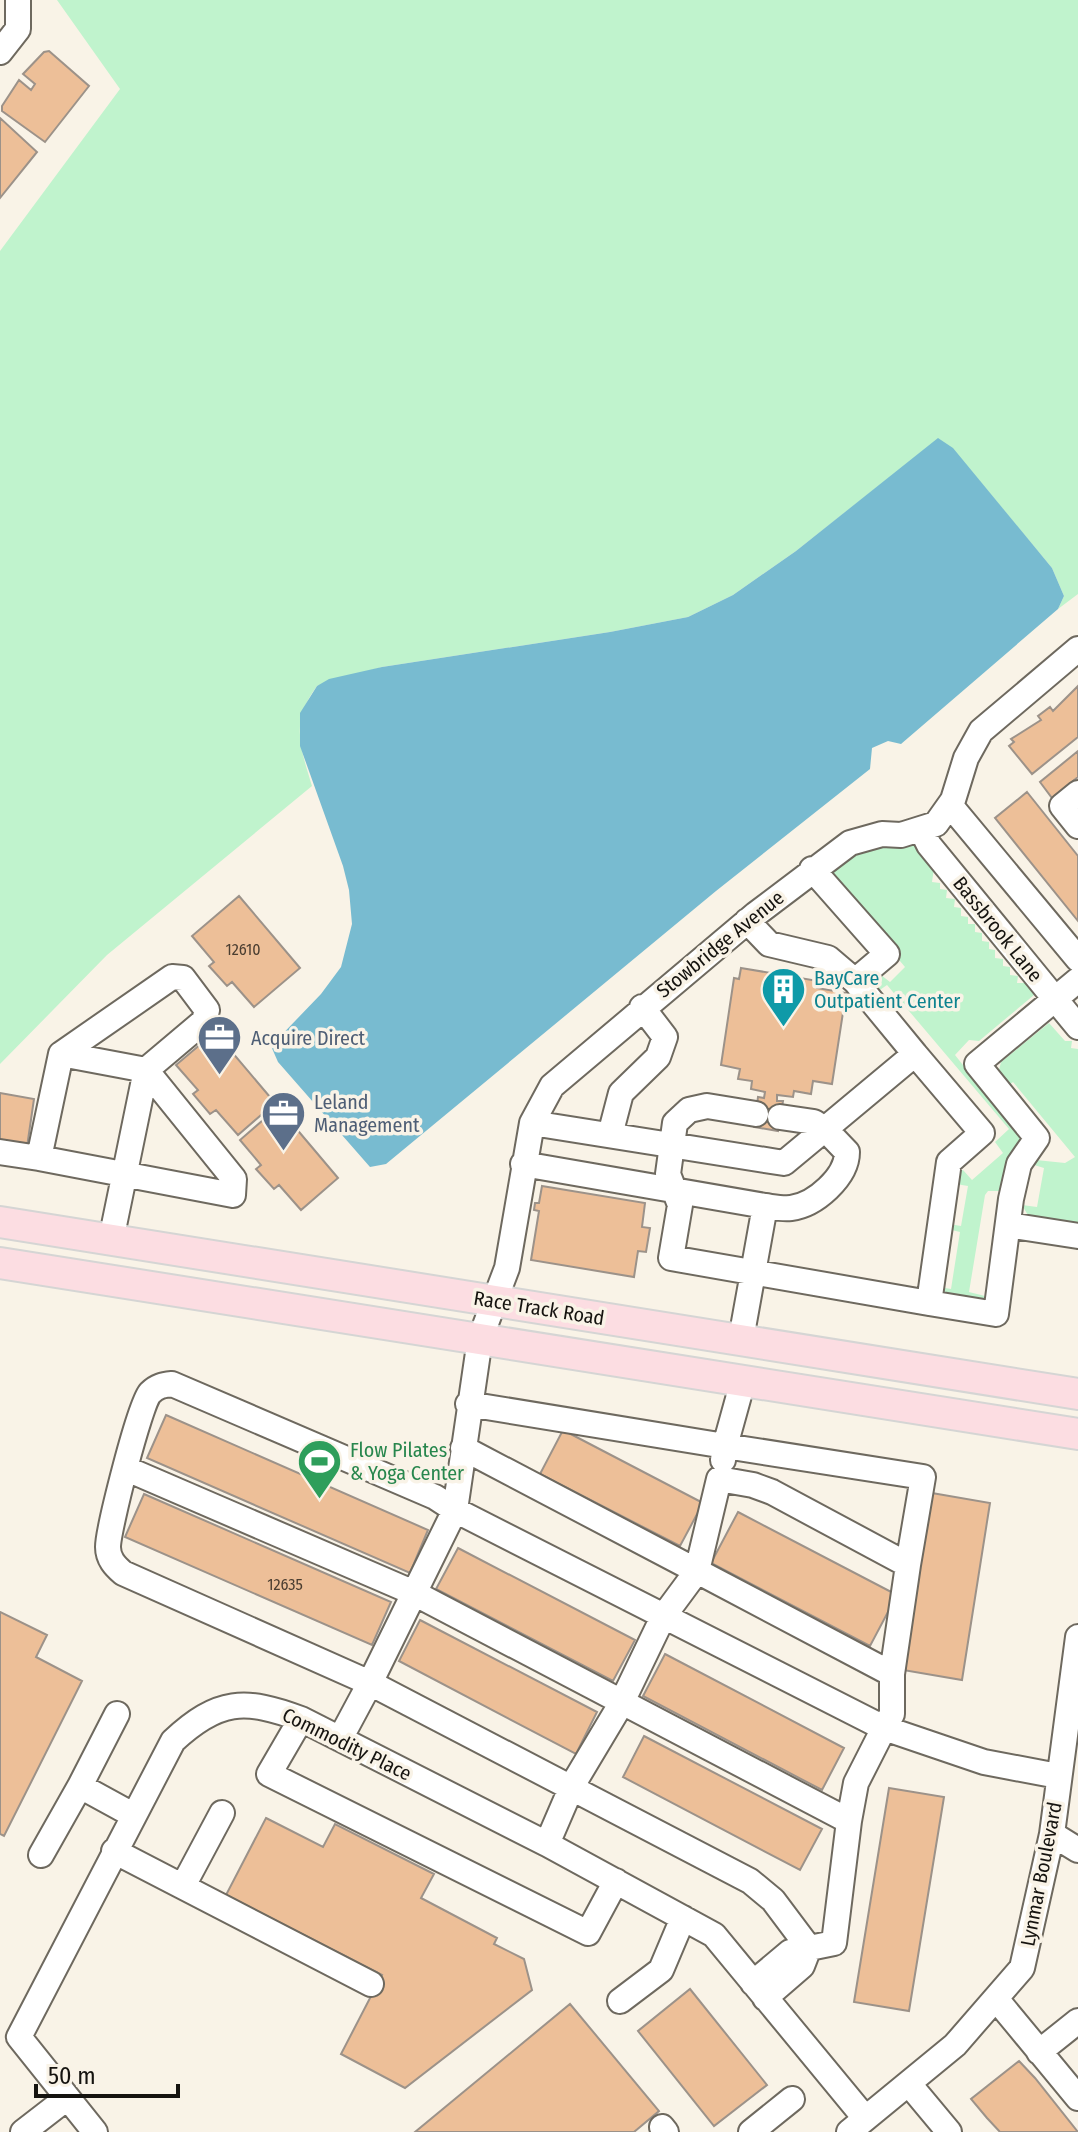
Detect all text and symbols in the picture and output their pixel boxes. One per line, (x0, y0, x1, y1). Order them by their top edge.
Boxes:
street label: Bassbrook Lane (948, 871, 1048, 987)
street label: Stowbridge Avenue (651, 885, 789, 1003)
house number: 12610 (225, 940, 261, 959)
building icon: BayCare Outpatient Center (759, 966, 807, 1029)
place label: BayCare Outpatient Center (814, 966, 960, 1013)
office icon: Acquire Direct (196, 1014, 244, 1077)
place label: Acquire Direct (251, 1026, 365, 1050)
office icon: Leland Management (259, 1089, 307, 1152)
place label: Leland Management (314, 1090, 420, 1137)
street label: Race Track Road (472, 1286, 606, 1330)
sports icon: Flow Pilates & Yoga Center (295, 1437, 343, 1500)
place label: Flow Pilates & Yoga Center (350, 1438, 464, 1485)
house number: 12635 (267, 1575, 303, 1594)
street label: Commodity Place (278, 1702, 416, 1786)
street label: Lynmar Boulevard (1015, 1800, 1067, 1948)
scale bar (36, 2048, 178, 2098)
text: 50 m (48, 2062, 96, 2090)

